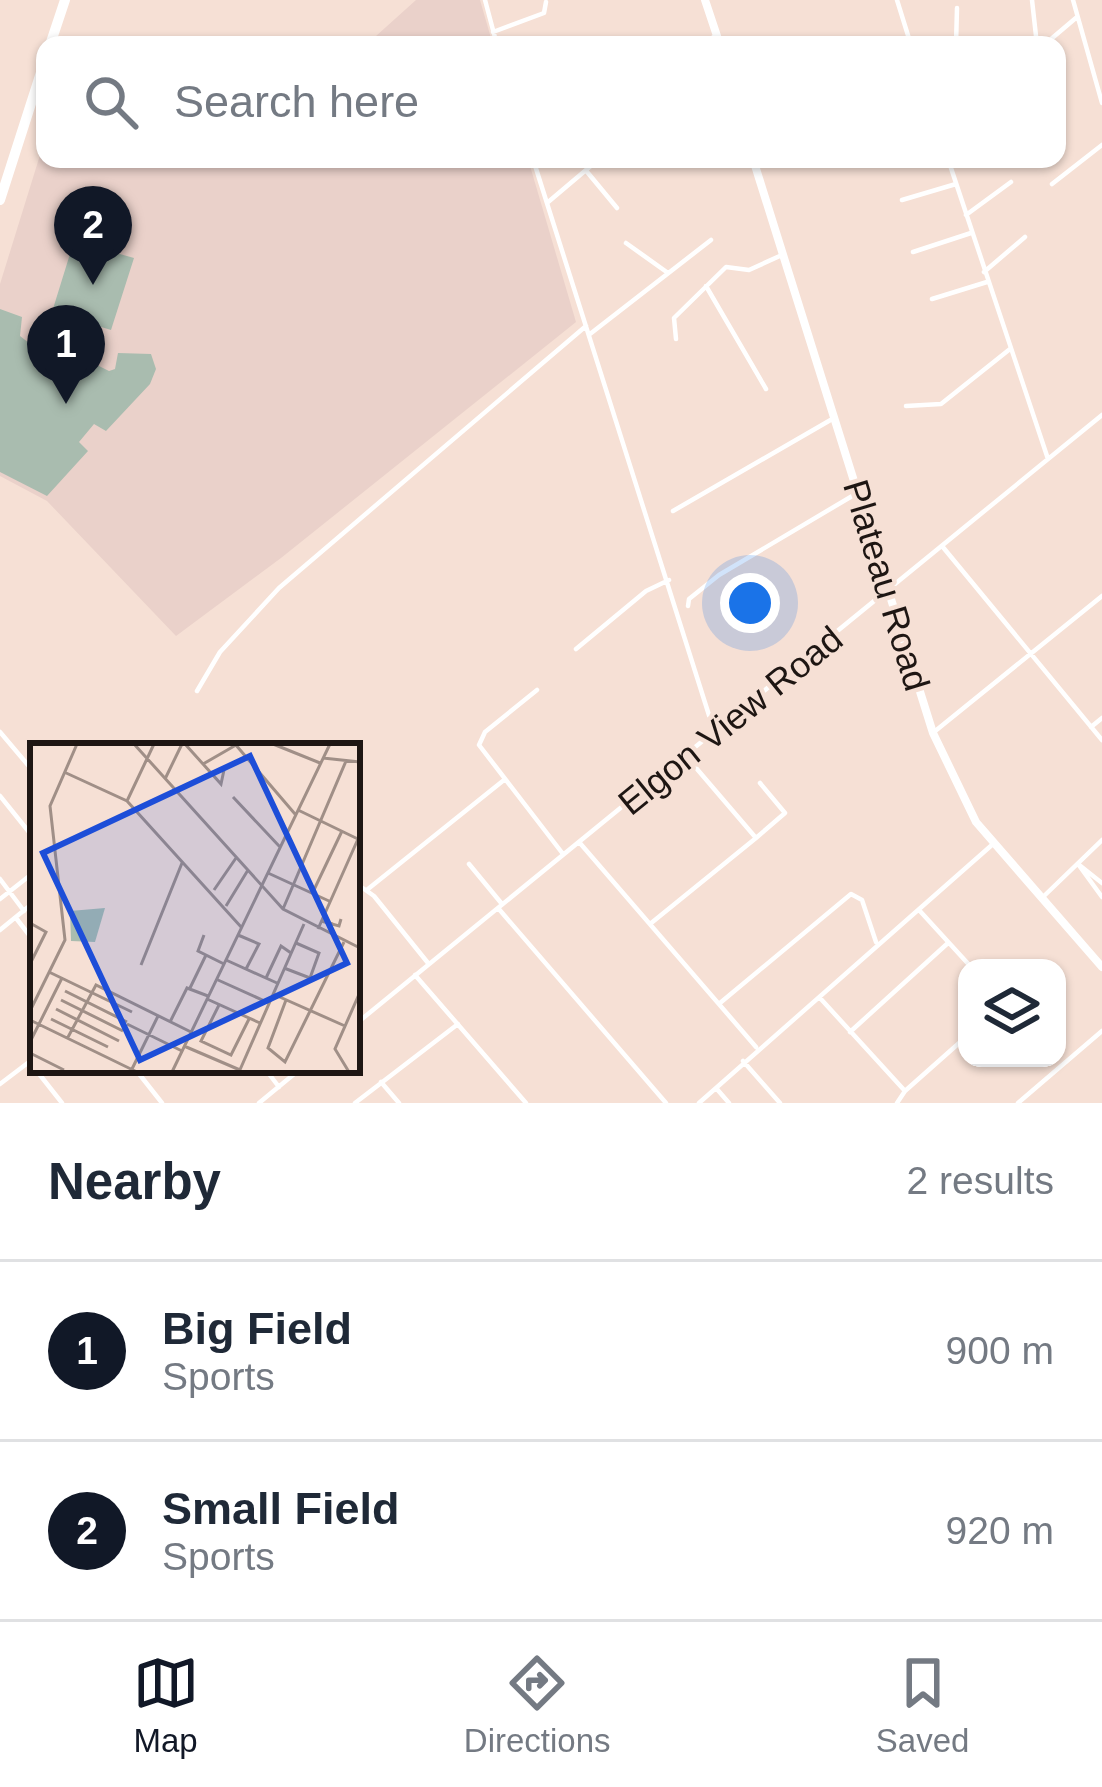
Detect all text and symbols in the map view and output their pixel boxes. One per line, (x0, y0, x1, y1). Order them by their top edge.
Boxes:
search box (36, 36, 1066, 168)
icon: search (78, 69, 144, 135)
text: Search here (174, 76, 419, 127)
pin: 2 (54, 186, 132, 285)
pin: 1 (27, 305, 105, 404)
street label: Plateau Road (835, 475, 938, 695)
your location (720, 573, 780, 633)
street label: Elgon View Road (610, 618, 850, 823)
inset map (30, 743, 360, 1073)
map controls (958, 959, 1066, 1067)
button: layers (958, 959, 1066, 1067)
text: Nearby (48, 1153, 221, 1210)
text: 2 results (907, 1159, 1054, 1202)
text: Big Field (162, 1303, 352, 1354)
text: 1 (76, 1329, 98, 1372)
text: 900 m (946, 1329, 1054, 1372)
text: Sports (162, 1355, 275, 1398)
text: Small Field (162, 1483, 400, 1534)
text: 2 (76, 1509, 98, 1552)
text: 920 m (946, 1509, 1054, 1552)
text: Sports (162, 1535, 275, 1578)
tab: Map (133, 1650, 199, 1760)
tab: Directions (464, 1650, 611, 1760)
tab: Saved (876, 1650, 969, 1760)

